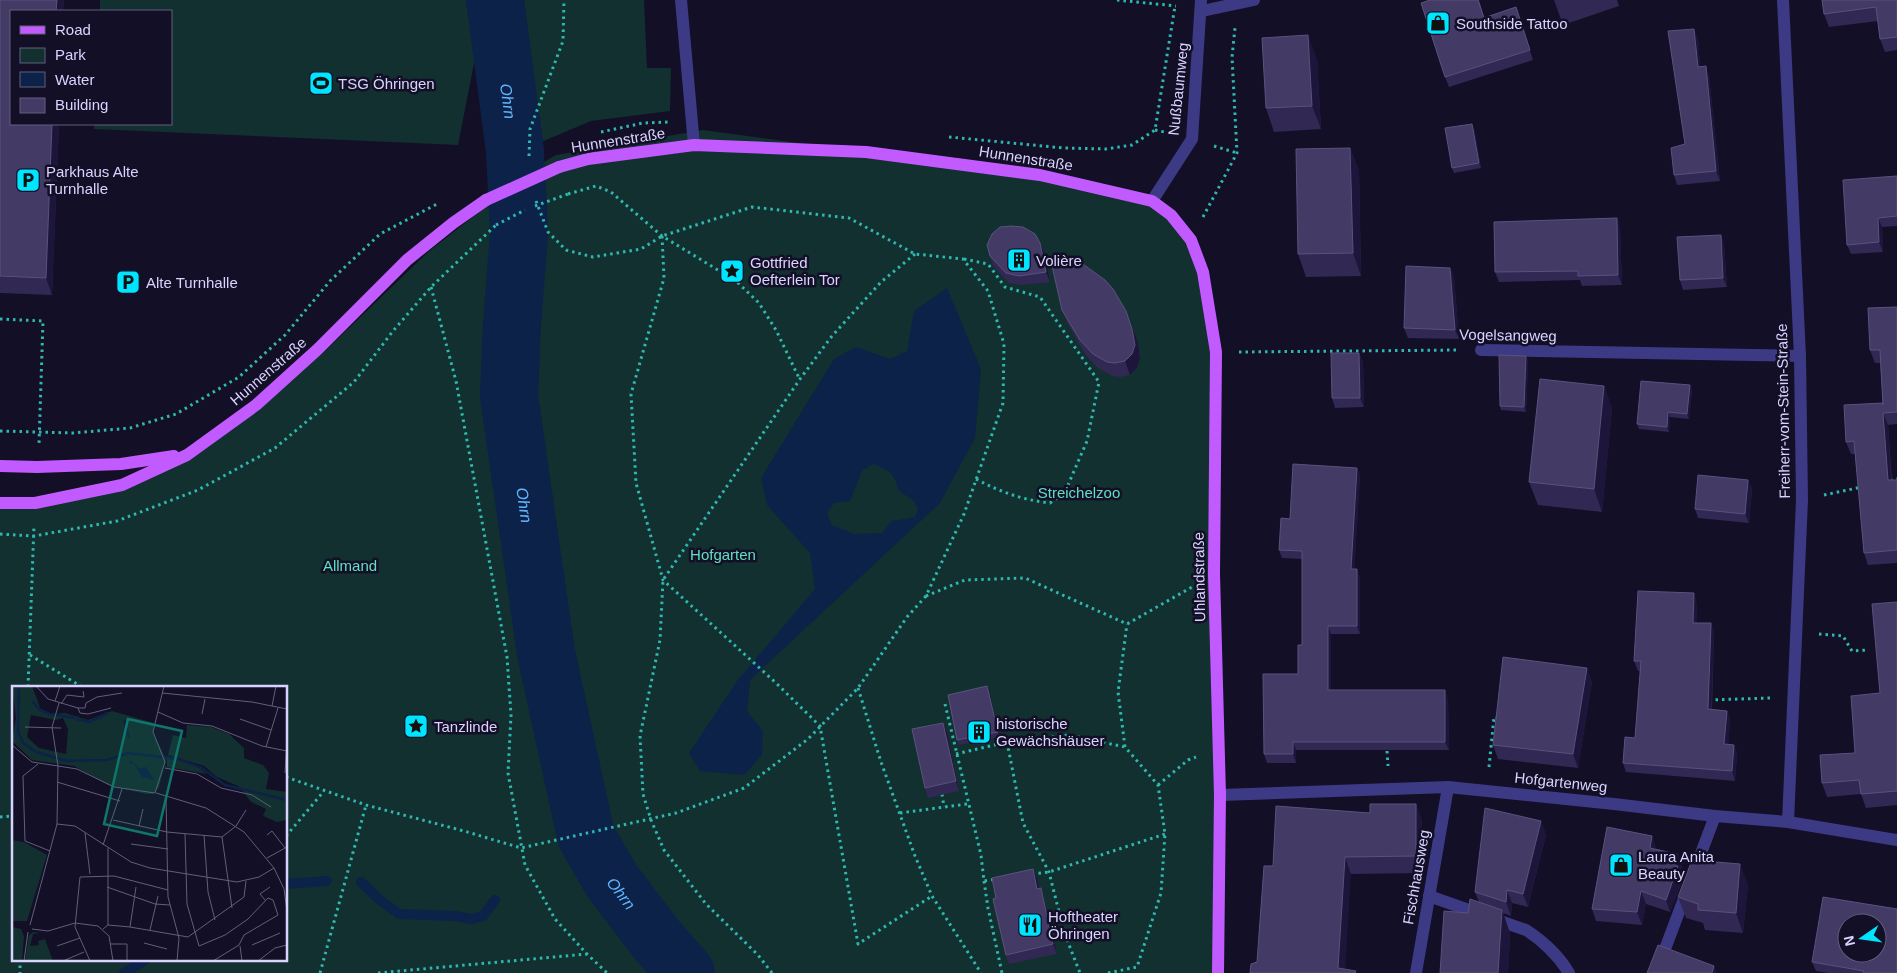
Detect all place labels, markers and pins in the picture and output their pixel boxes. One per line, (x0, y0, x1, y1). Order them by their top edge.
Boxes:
shop icon: Southside Tattoo (1425, 10, 1451, 36)
place label: Southside Tattoo (1456, 15, 1567, 32)
sports icon: TSG Öhringen (308, 70, 334, 96)
place label: TSG Öhringen (338, 75, 435, 92)
place label: Parkhaus Alte Turnhalle (46, 163, 139, 197)
parking icon: Parkhaus Alte Turnhalle (15, 167, 41, 193)
building icon: Volière (1006, 247, 1032, 273)
place label: Volière (1036, 252, 1082, 269)
place label: Gottfried Oefterlein Tor (750, 254, 840, 288)
place icon: Gottfried Oefterlein Tor (719, 258, 745, 284)
parking icon: Alte Turnhalle (115, 269, 141, 295)
place label: Alte Turnhalle (146, 274, 238, 291)
place icon: Tanzlinde (403, 713, 429, 739)
place label: historische Gewächshäuser (996, 715, 1104, 749)
place label: Tanzlinde (434, 718, 497, 735)
building icon: historische Gewächshäuser (966, 719, 992, 745)
place label: Laura Anita Beauty (1638, 848, 1715, 882)
shop icon: Laura Anita Beauty (1608, 852, 1634, 878)
place label: Hoftheater Öhringen (1048, 908, 1118, 942)
restaurant icon: Hoftheater Öhringen (1017, 912, 1043, 938)

